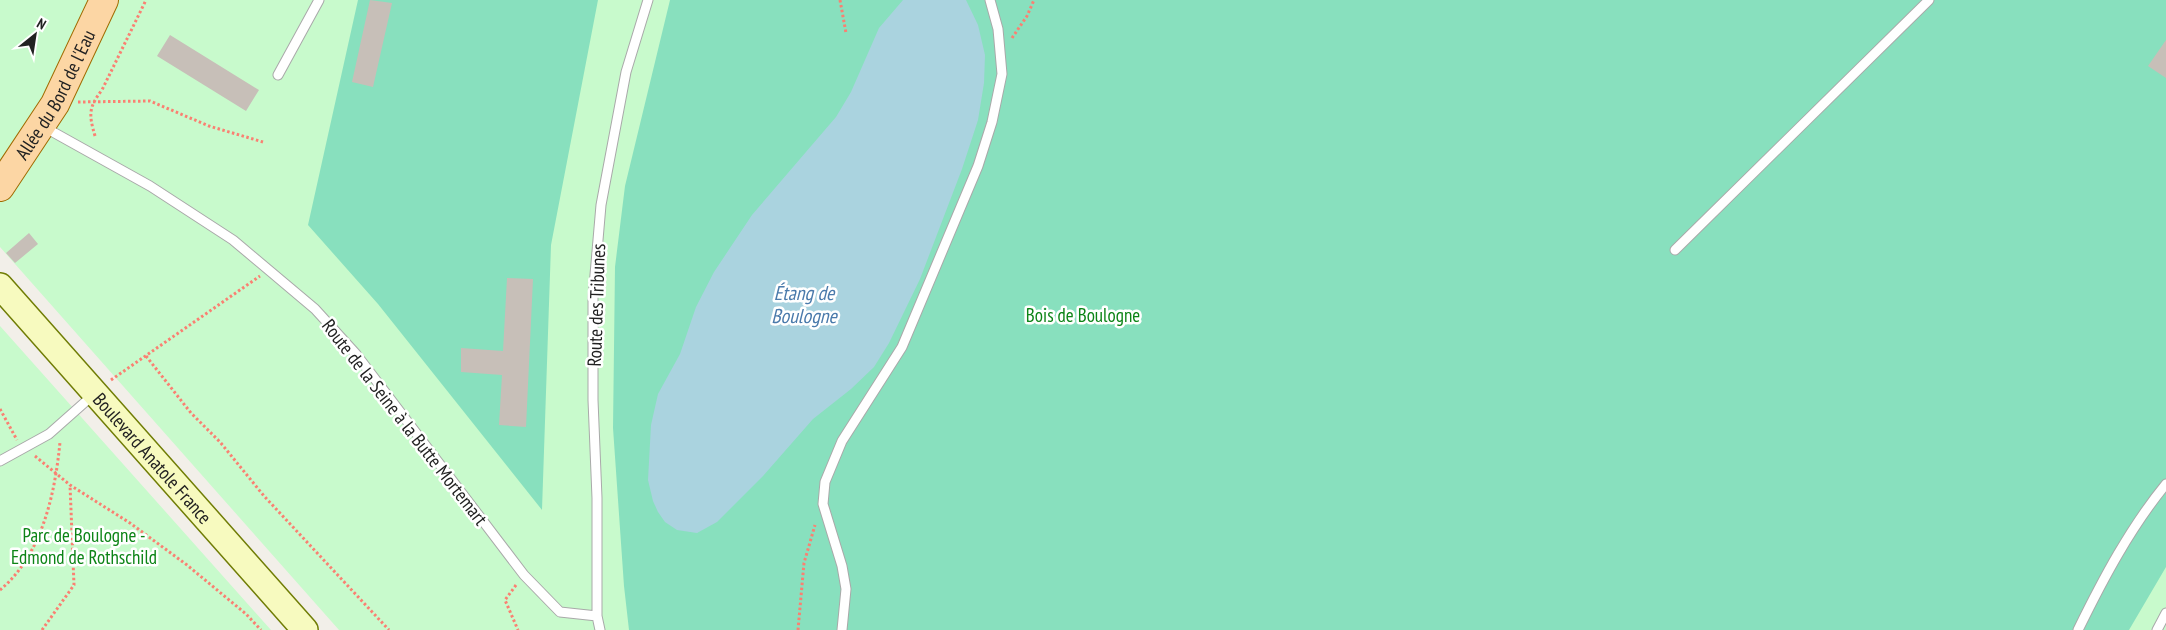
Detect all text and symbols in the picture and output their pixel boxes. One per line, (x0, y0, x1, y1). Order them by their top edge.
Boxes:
north arrow (10, 10, 60, 60)
text: N (34, 14, 49, 33)
street label: Allée du Bord de l'Eau (10, 26, 100, 164)
street label: Route des Tribunes (582, 243, 610, 367)
water label: Étang de Boulogne (771, 280, 839, 329)
park label: Bois de Boulogne (1026, 303, 1140, 327)
street label: Route de la Seine à la Butte Mortemart (317, 314, 493, 530)
street label: Boulevard Anatole France (88, 388, 217, 529)
park label: Parc de Boulogne - Edmond de Rothschild (11, 523, 157, 569)

